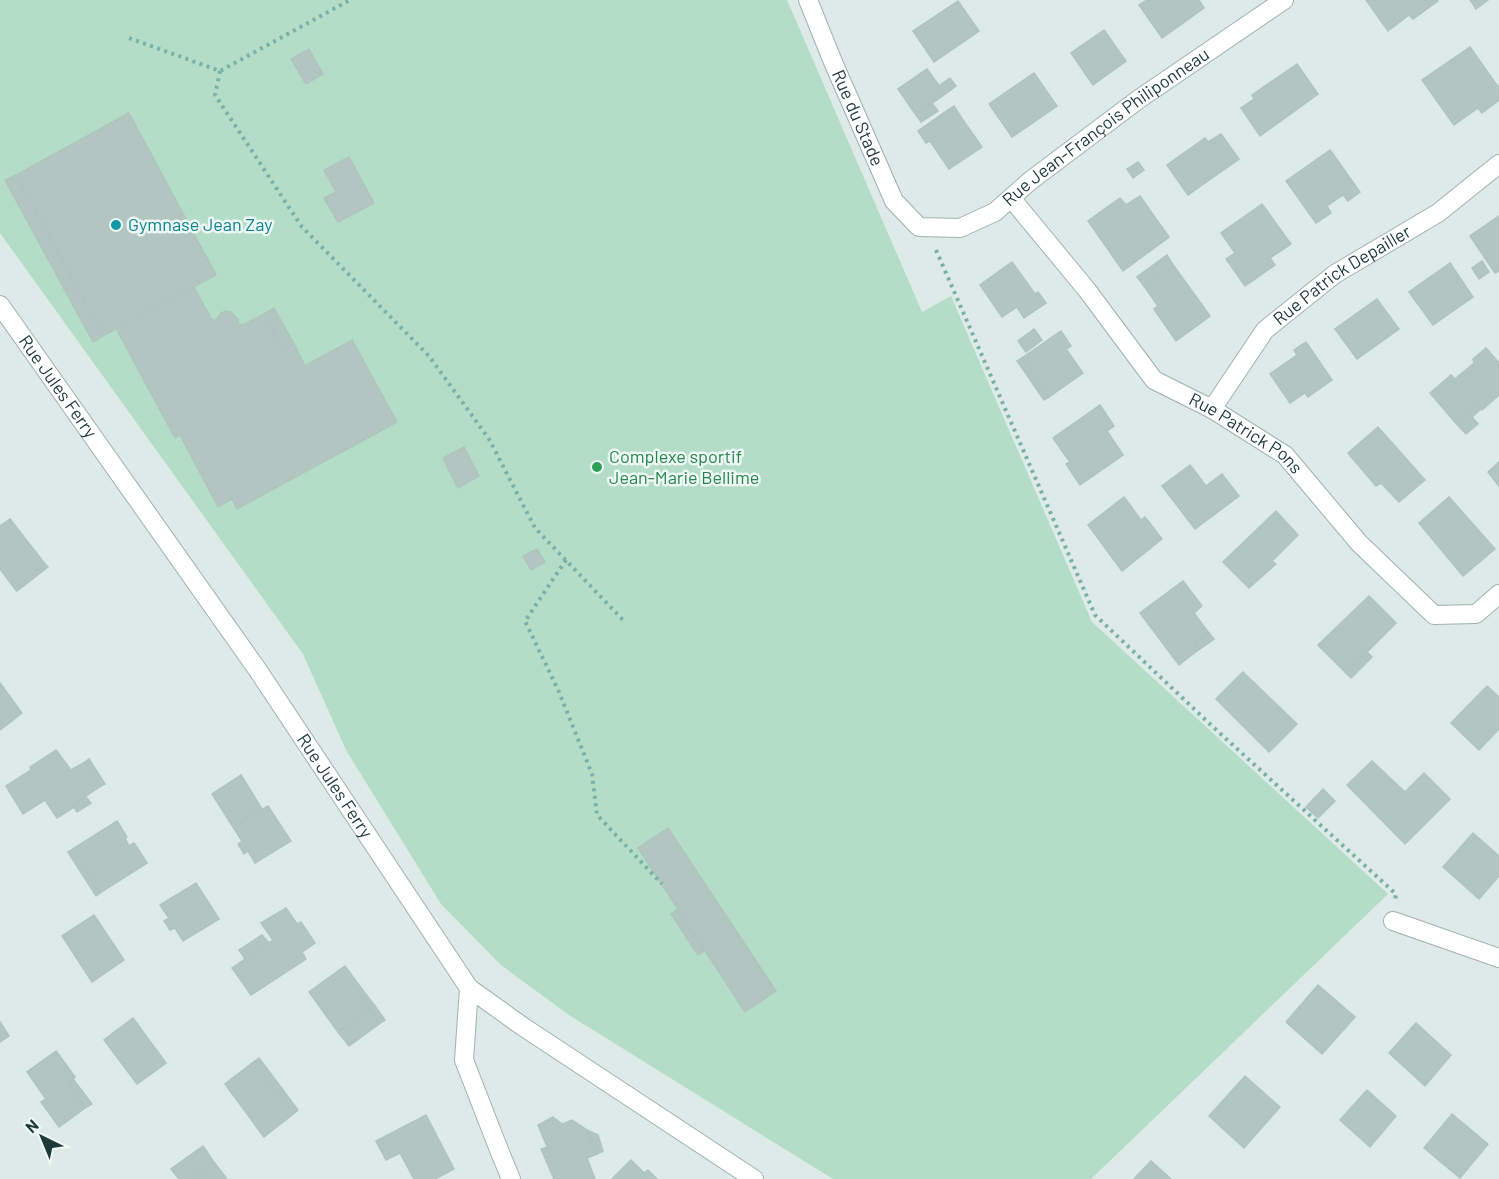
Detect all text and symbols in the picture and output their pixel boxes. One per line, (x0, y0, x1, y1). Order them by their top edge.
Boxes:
street label: Rue Jean-François Philiponneau (997, 42, 1213, 210)
street label: Rue du Stade (828, 66, 889, 169)
place label: Gymnase Jean Zay (128, 213, 273, 235)
marker: Gymnase Jean Zay (109, 218, 123, 232)
street label: Rue Patrick Depailler (1268, 219, 1415, 329)
street label: Rue Jules Ferry (15, 330, 102, 442)
street label: Rue Patrick Pons (1186, 387, 1308, 478)
place label: Complexe sportif Jean-Marie Bellime (609, 445, 759, 488)
marker: Complexe sportif Jean-Marie Bellime (590, 460, 604, 474)
street label: Rue Jules Ferry (293, 729, 378, 842)
north arrow (12, 1107, 72, 1167)
text: N (21, 1115, 42, 1136)

